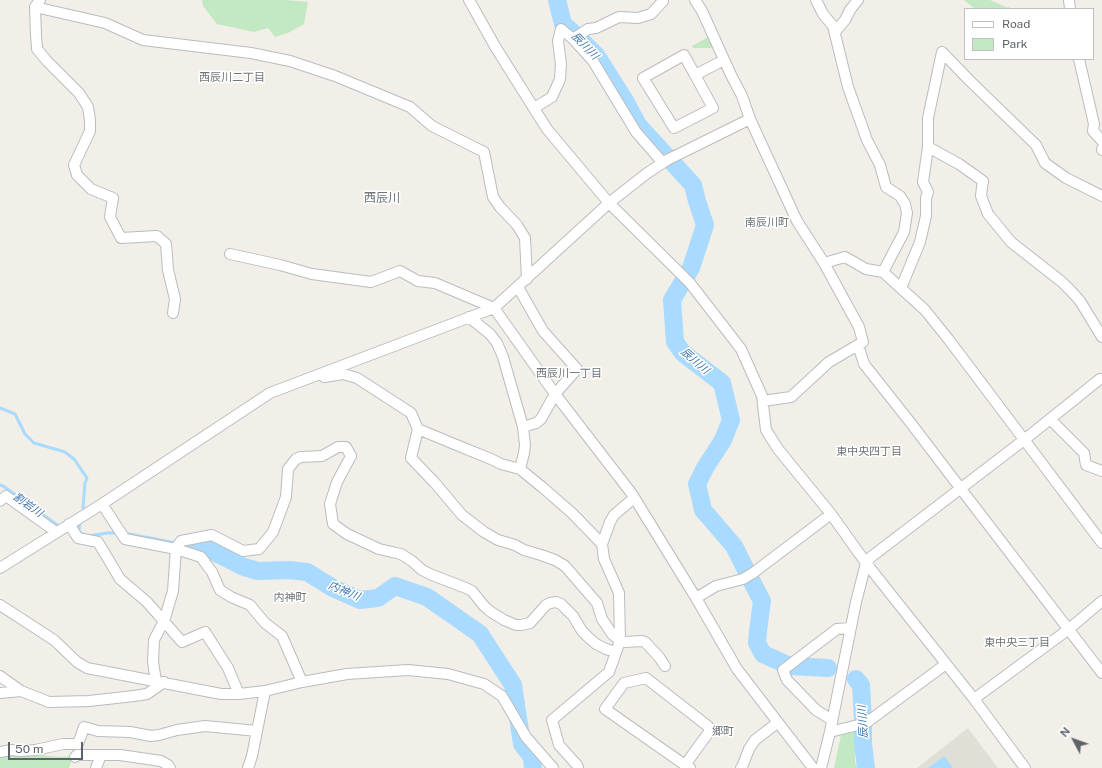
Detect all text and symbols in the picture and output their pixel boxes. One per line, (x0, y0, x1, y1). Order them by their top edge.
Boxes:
legend (964, 8, 1094, 60)
text: Road (1002, 17, 1030, 31)
water label: 辰川川 (569, 30, 601, 62)
text: Park (1002, 37, 1028, 51)
district label: 西辰川二丁目 (199, 71, 265, 85)
district label: 西辰川 (364, 191, 400, 205)
district label: 南辰川町 (745, 216, 789, 230)
water label: 辰川川 (678, 345, 712, 377)
district label: 西辰川一丁目 (536, 367, 602, 381)
district label: 東中央四丁目 (836, 445, 902, 459)
water label: 割岩川 (11, 490, 45, 520)
water label: 内神川 (326, 578, 362, 604)
district label: 内神町 (274, 591, 306, 605)
district label: 東中央三丁目 (984, 636, 1050, 650)
water label: 辰川川 (856, 705, 870, 739)
north arrow (1054, 720, 1094, 760)
district label: 郷町 (712, 725, 734, 739)
text: N (1058, 725, 1072, 739)
scale bar (10, 734, 85, 760)
text: 50 m (15, 742, 43, 756)

